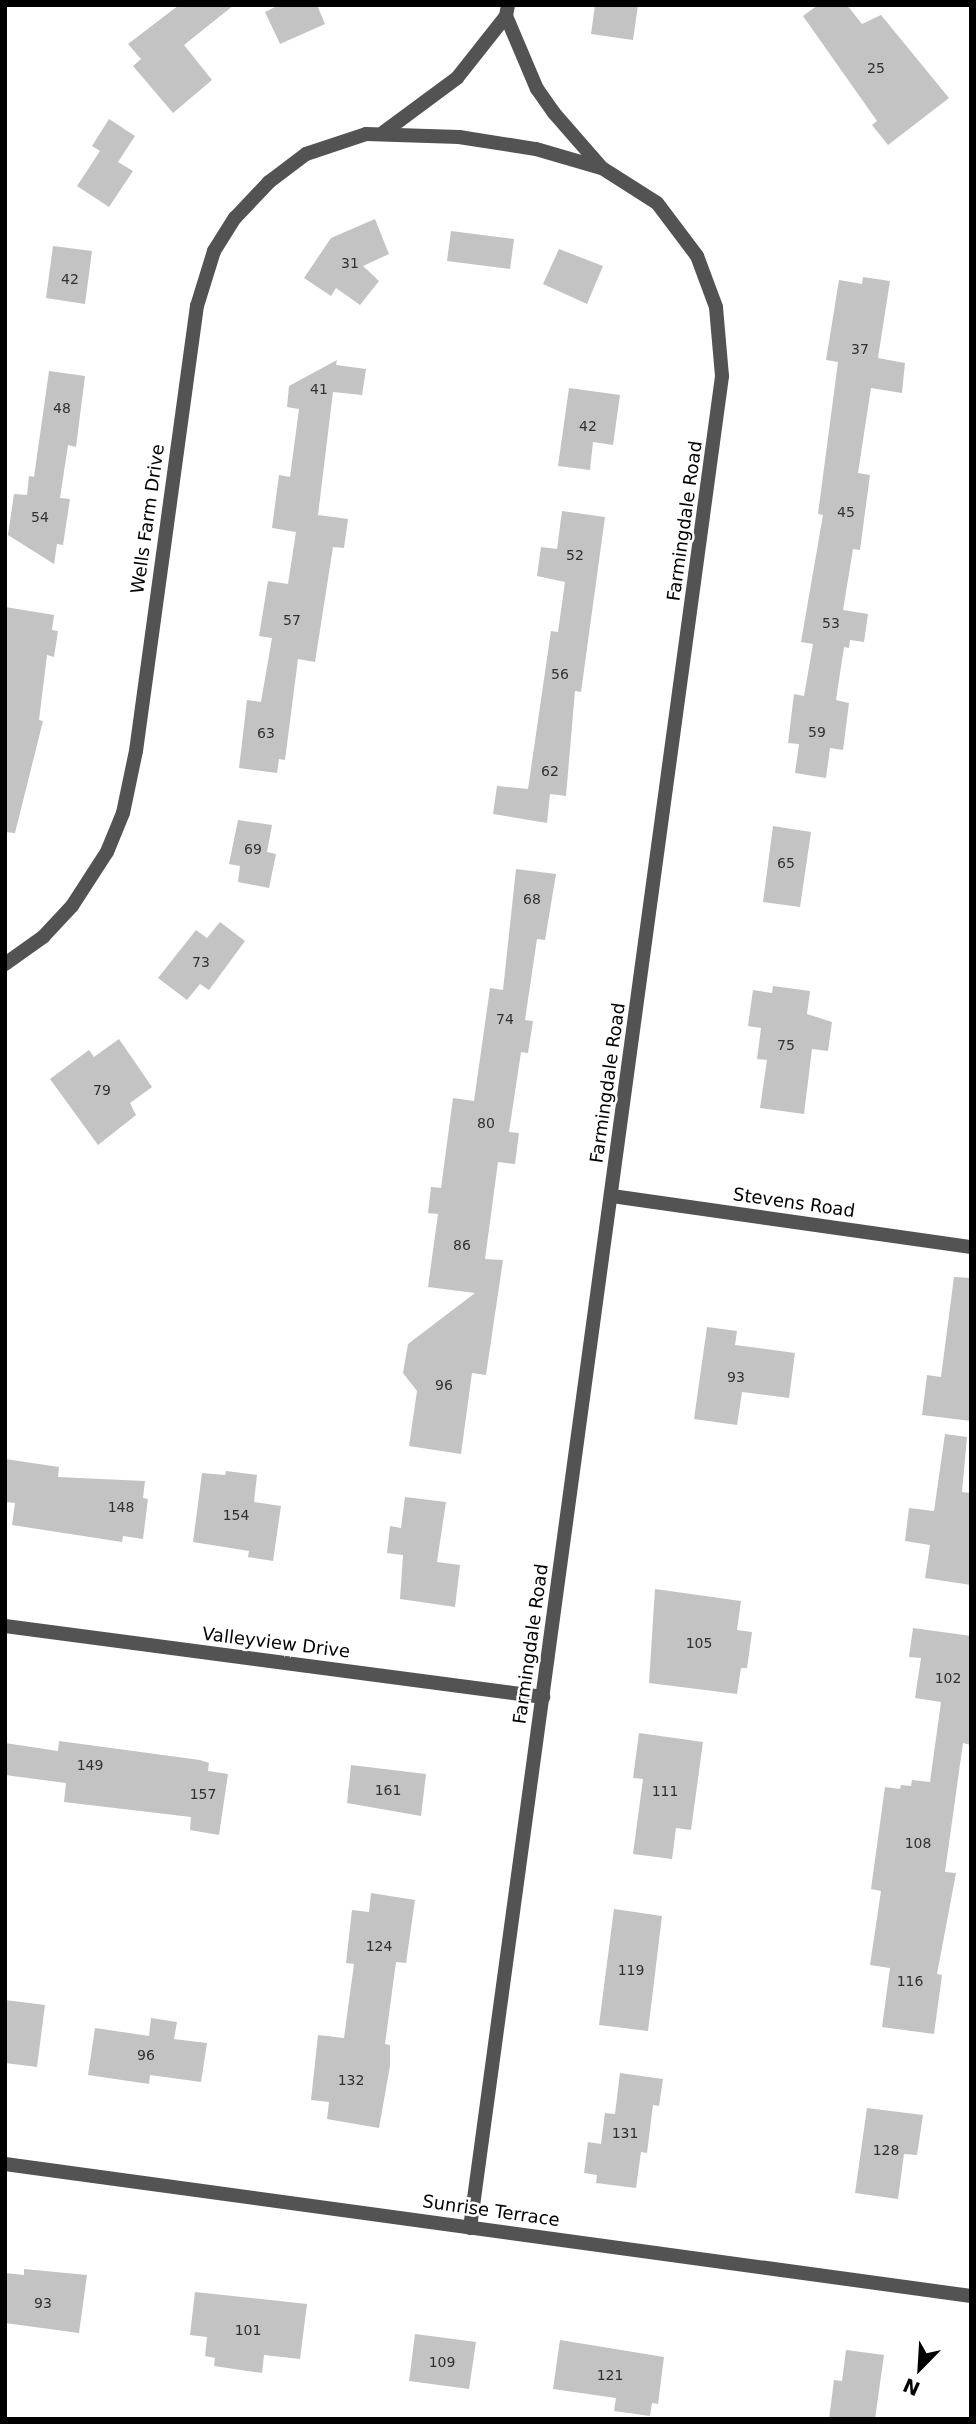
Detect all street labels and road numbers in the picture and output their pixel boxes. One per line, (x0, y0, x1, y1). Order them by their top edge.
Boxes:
street label: Farmingdale Road (663, 439, 707, 603)
street label: Wells Farm Drive (127, 443, 169, 595)
street label: Farmingdale Road (586, 1001, 630, 1165)
street label: Stevens Road (732, 1184, 856, 1222)
street label: Farmingdale Road (509, 1562, 553, 1726)
street label: Valleyview Drive (201, 1623, 351, 1663)
street label: Sunrise Terrace (421, 2191, 561, 2231)

